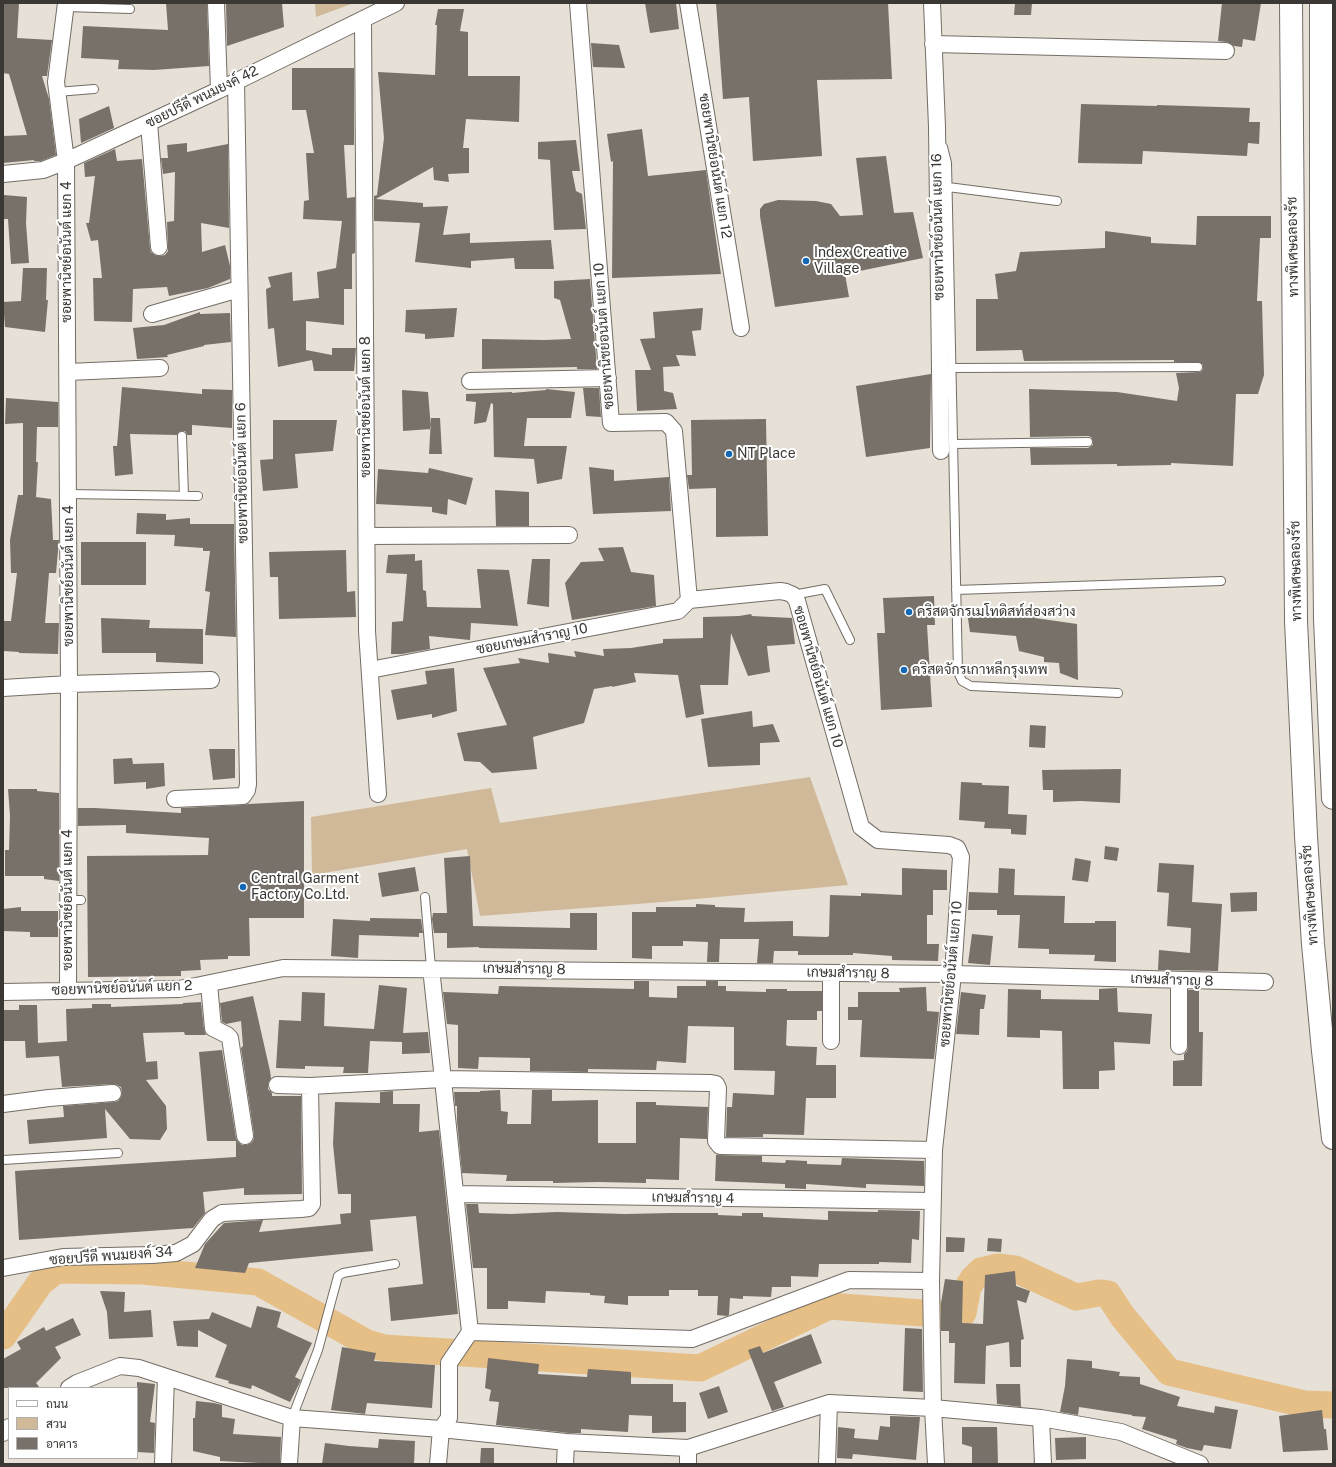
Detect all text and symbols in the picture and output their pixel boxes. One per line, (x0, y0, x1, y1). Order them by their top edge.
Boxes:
street label: ซอยปรีดี พนมยงค์ 42 (143, 62, 261, 132)
street label: ซอยพานิชย์อนันต์ แยก 12 (695, 92, 735, 240)
street label: ซอยพานิชย์อนันต์ แยก 16 (928, 153, 948, 301)
street label: ซอยพานิชย์อนันต์ แยก 4 (59, 181, 75, 323)
street label: ทางพิเศษฉลองรัช (1284, 197, 1302, 297)
place label: Index Creative Village (814, 245, 907, 278)
marker: Index Creative Village (801, 256, 811, 266)
street label: ซอยพานิชย์อนันต์ แยก 10 (590, 262, 618, 410)
street label: ซอยพานิชย์อนันต์ แยก 8 (358, 336, 374, 478)
street label: ซอยพานิชย์อนันต์ แยก 6 (232, 402, 252, 544)
place label: NT Place (737, 446, 796, 462)
marker: NT Place (724, 449, 734, 459)
street label: ซอยพานิชย์อนันต์ แยก 4 (61, 505, 77, 647)
street label: ทางพิเศษฉลองรัช (1287, 521, 1305, 621)
street label: ซอยพานิชย์อนันต์ แยก 10 (790, 604, 846, 750)
place label: คริสตจักรเมโทดิสท์ส่องสว่าง (917, 604, 1076, 620)
marker: คริสตจักรเมโทดิสท์ส่องสว่าง (904, 607, 914, 617)
street label: ซอยเกษมสำราญ 10 (475, 620, 589, 658)
place label: คริสตจักรเกาหลีกรุงเทพ (912, 662, 1047, 678)
marker: คริสตจักรเกาหลีกรุงเทพ (899, 665, 909, 675)
street label: ซอยพานิชย์อนันต์ แยก 4 (60, 829, 76, 971)
street label: ทางพิเศษฉลองรัช (1298, 844, 1322, 946)
place label: Central Garment Factory Co.Ltd. (251, 871, 359, 904)
marker: Central Garment Factory Co.Ltd. (238, 882, 248, 892)
street label: ซอยพานิชย์อนันต์ แยก 10 (936, 900, 966, 1048)
street label: เกษมสำราญ 8 (482, 960, 566, 978)
street label: เกษมสำราญ 8 (806, 964, 890, 982)
street label: เกษมสำราญ 8 (1130, 970, 1214, 990)
street label: ซอยพานิชย์อนันต์ แยก 2 (51, 977, 193, 999)
street label: เกษมสำราญ 4 (651, 1189, 735, 1207)
street label: ซอยปรีดี พนมยงค์ 34 (49, 1243, 173, 1269)
legend (8, 1387, 138, 1459)
text: ถนน (46, 1397, 68, 1411)
text: สวน (46, 1417, 67, 1431)
text: อาคาร (46, 1437, 78, 1451)

